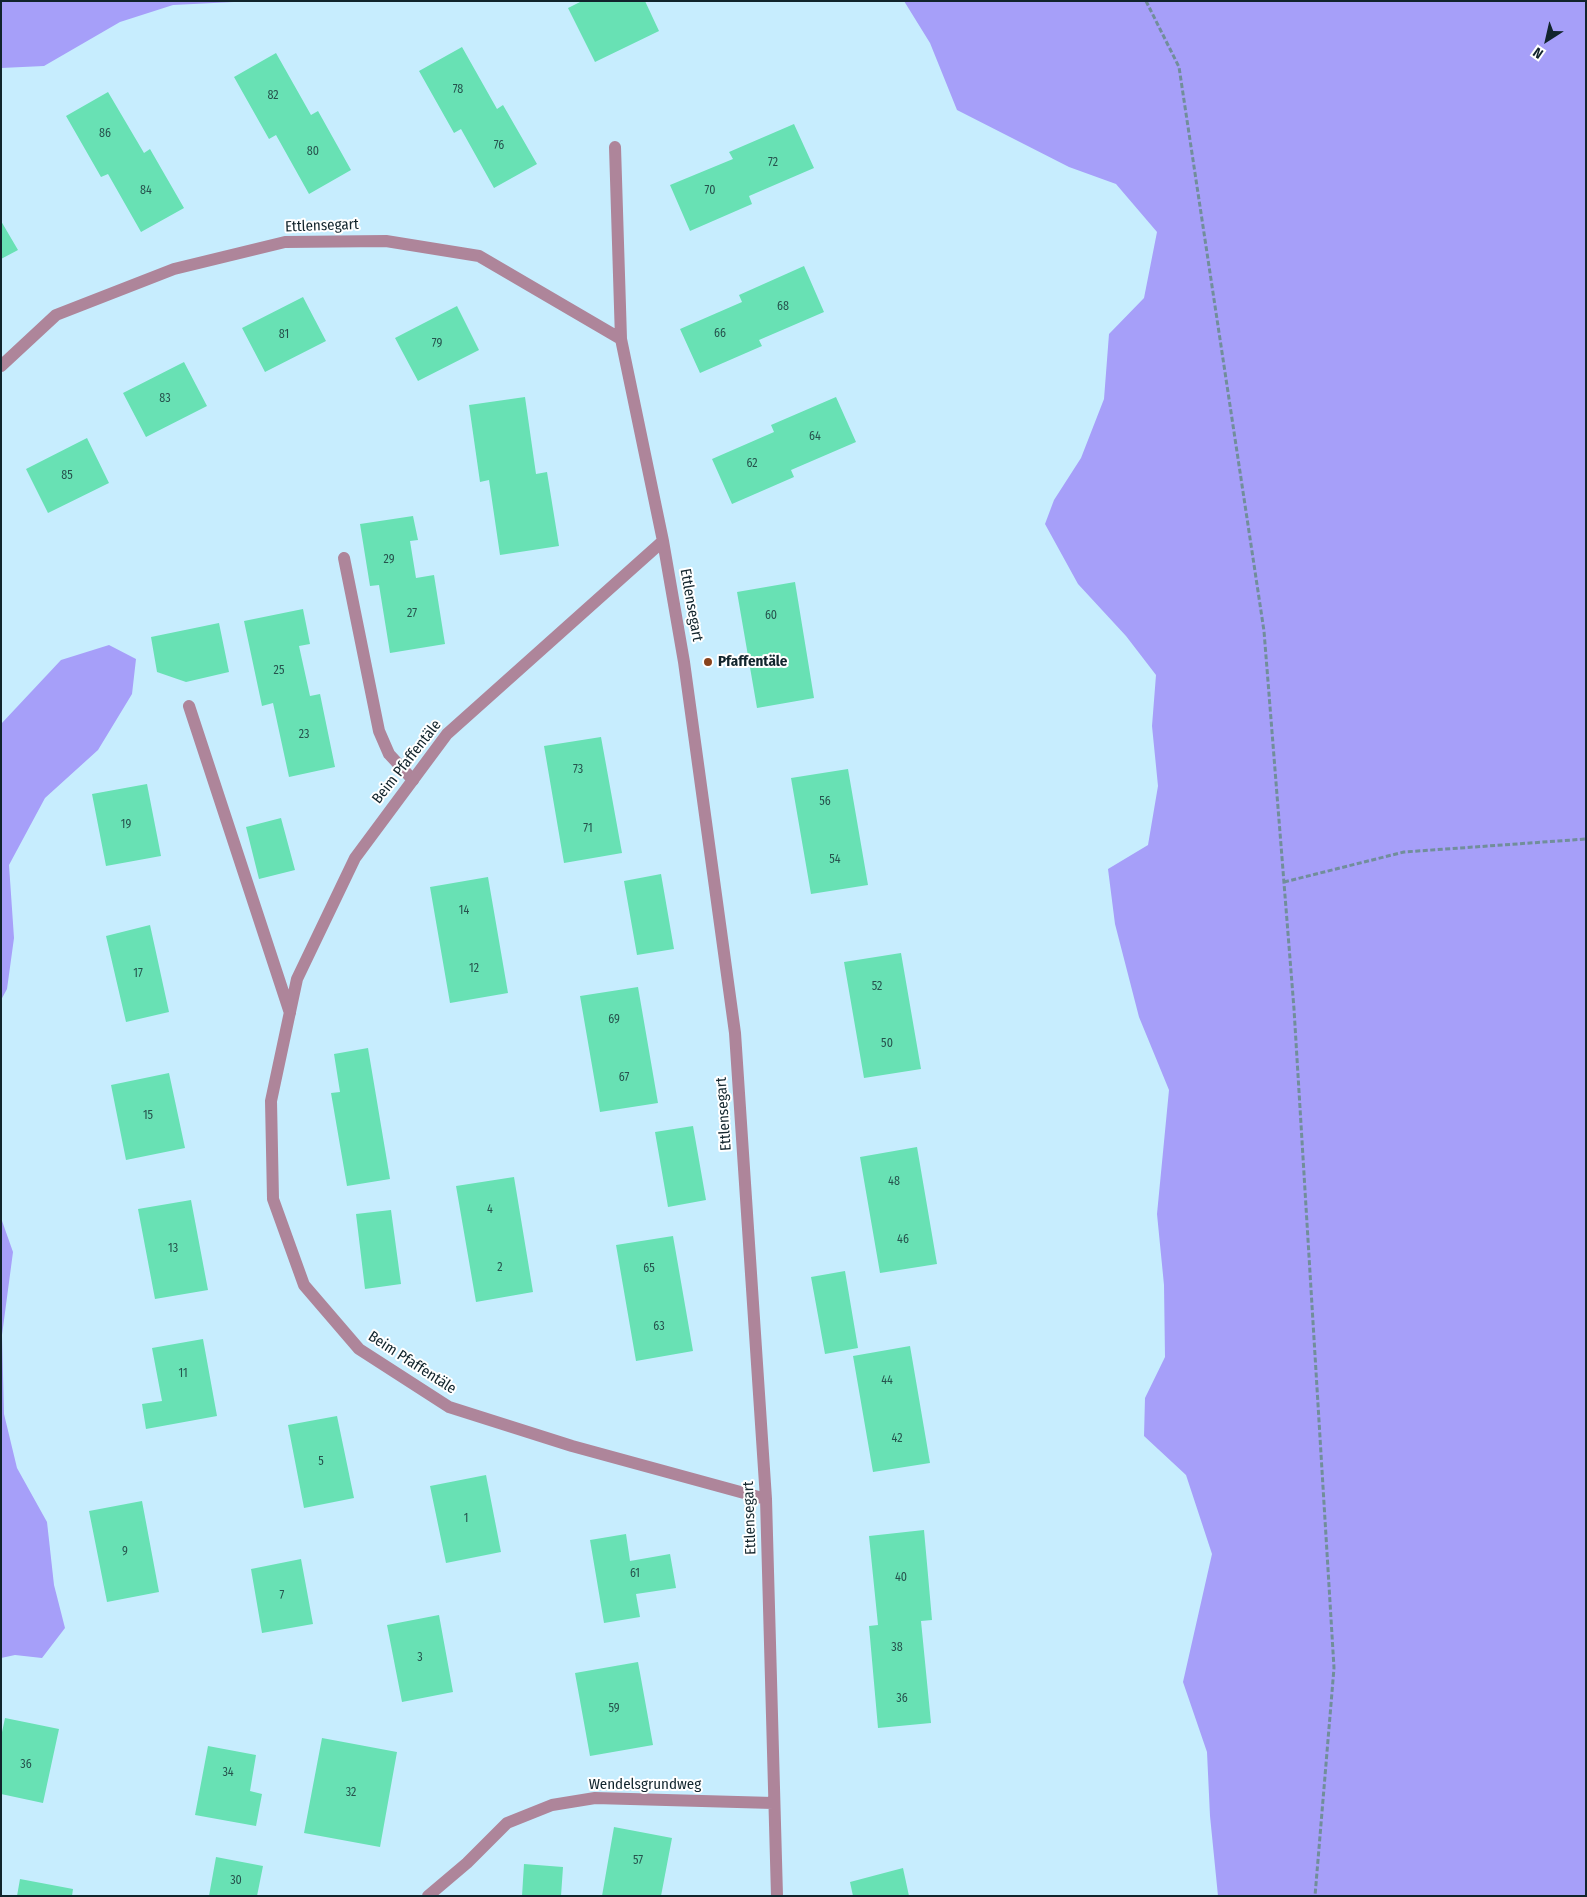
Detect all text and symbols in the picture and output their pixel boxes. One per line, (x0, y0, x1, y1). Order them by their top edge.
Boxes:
north arrow (1522, 15, 1572, 65)
text: N (1530, 43, 1546, 62)
house number: 78 (453, 83, 463, 97)
house number: 82 (267, 89, 279, 103)
house number: 86 (99, 127, 111, 141)
house number: 76 (494, 139, 504, 153)
house number: 80 (307, 145, 319, 159)
house number: 72 (768, 156, 778, 170)
house number: 84 (140, 184, 152, 198)
house number: 70 (705, 184, 715, 198)
street label: Ettlensegart (285, 216, 359, 236)
house number: 68 (777, 300, 789, 314)
house number: 66 (714, 327, 726, 341)
house number: 81 (279, 328, 289, 342)
house number: 79 (432, 337, 442, 351)
house number: 83 (159, 392, 171, 406)
house number: 64 (809, 430, 821, 444)
house number: 62 (746, 457, 758, 471)
house number: 85 (61, 469, 73, 483)
house number: 29 (383, 553, 395, 567)
street label: Ettlensegart (676, 567, 706, 643)
house number: 27 (407, 607, 417, 621)
house number: 60 (765, 609, 777, 623)
place label: Pfaffentäle (718, 653, 787, 671)
marker: Pfaffentäle (702, 656, 714, 668)
house number: 25 (274, 664, 284, 678)
street label: Beim Pfaffentäle (369, 716, 445, 808)
house number: 23 (299, 728, 309, 742)
house number: 73 (573, 763, 583, 777)
house number: 56 (819, 795, 831, 809)
house number: 19 (121, 818, 131, 832)
house number: 71 (583, 822, 593, 836)
house number: 54 (829, 853, 841, 867)
house number: 14 (459, 904, 469, 918)
house number: 12 (469, 962, 479, 976)
house number: 17 (133, 967, 143, 981)
house number: 52 (872, 980, 882, 994)
house number: 69 (608, 1013, 620, 1027)
house number: 50 (881, 1037, 893, 1051)
house number: 67 (619, 1071, 629, 1085)
street label: Ettlensegart (712, 1077, 736, 1151)
house number: 15 (143, 1109, 153, 1123)
house number: 48 (888, 1175, 900, 1189)
house number: 4 (487, 1203, 493, 1217)
house number: 46 (897, 1233, 909, 1247)
house number: 13 (168, 1242, 178, 1256)
house number: 2 (497, 1261, 503, 1275)
house number: 65 (643, 1262, 655, 1276)
house number: 63 (653, 1320, 665, 1334)
street label: Beim Pfaffentäle (365, 1328, 459, 1398)
house number: 11 (178, 1367, 188, 1381)
house number: 44 (881, 1374, 893, 1388)
house number: 42 (892, 1432, 902, 1446)
house number: 5 (318, 1455, 324, 1469)
street label: Ettlensegart (740, 1481, 760, 1555)
house number: 1 (464, 1512, 468, 1526)
house number: 9 (122, 1545, 128, 1559)
house number: 61 (630, 1567, 640, 1581)
house number: 40 (895, 1571, 907, 1585)
house number: 7 (280, 1589, 284, 1603)
house number: 38 (891, 1641, 903, 1655)
house number: 3 (417, 1651, 423, 1665)
house number: 36 (896, 1692, 908, 1706)
house number: 59 (608, 1702, 620, 1716)
house number: 36 (20, 1758, 32, 1772)
house number: 34 (222, 1766, 234, 1780)
street label: Wendelsgrundweg (589, 1776, 701, 1794)
house number: 32 (346, 1786, 356, 1800)
house number: 57 (633, 1854, 643, 1868)
house number: 30 (230, 1874, 242, 1888)

